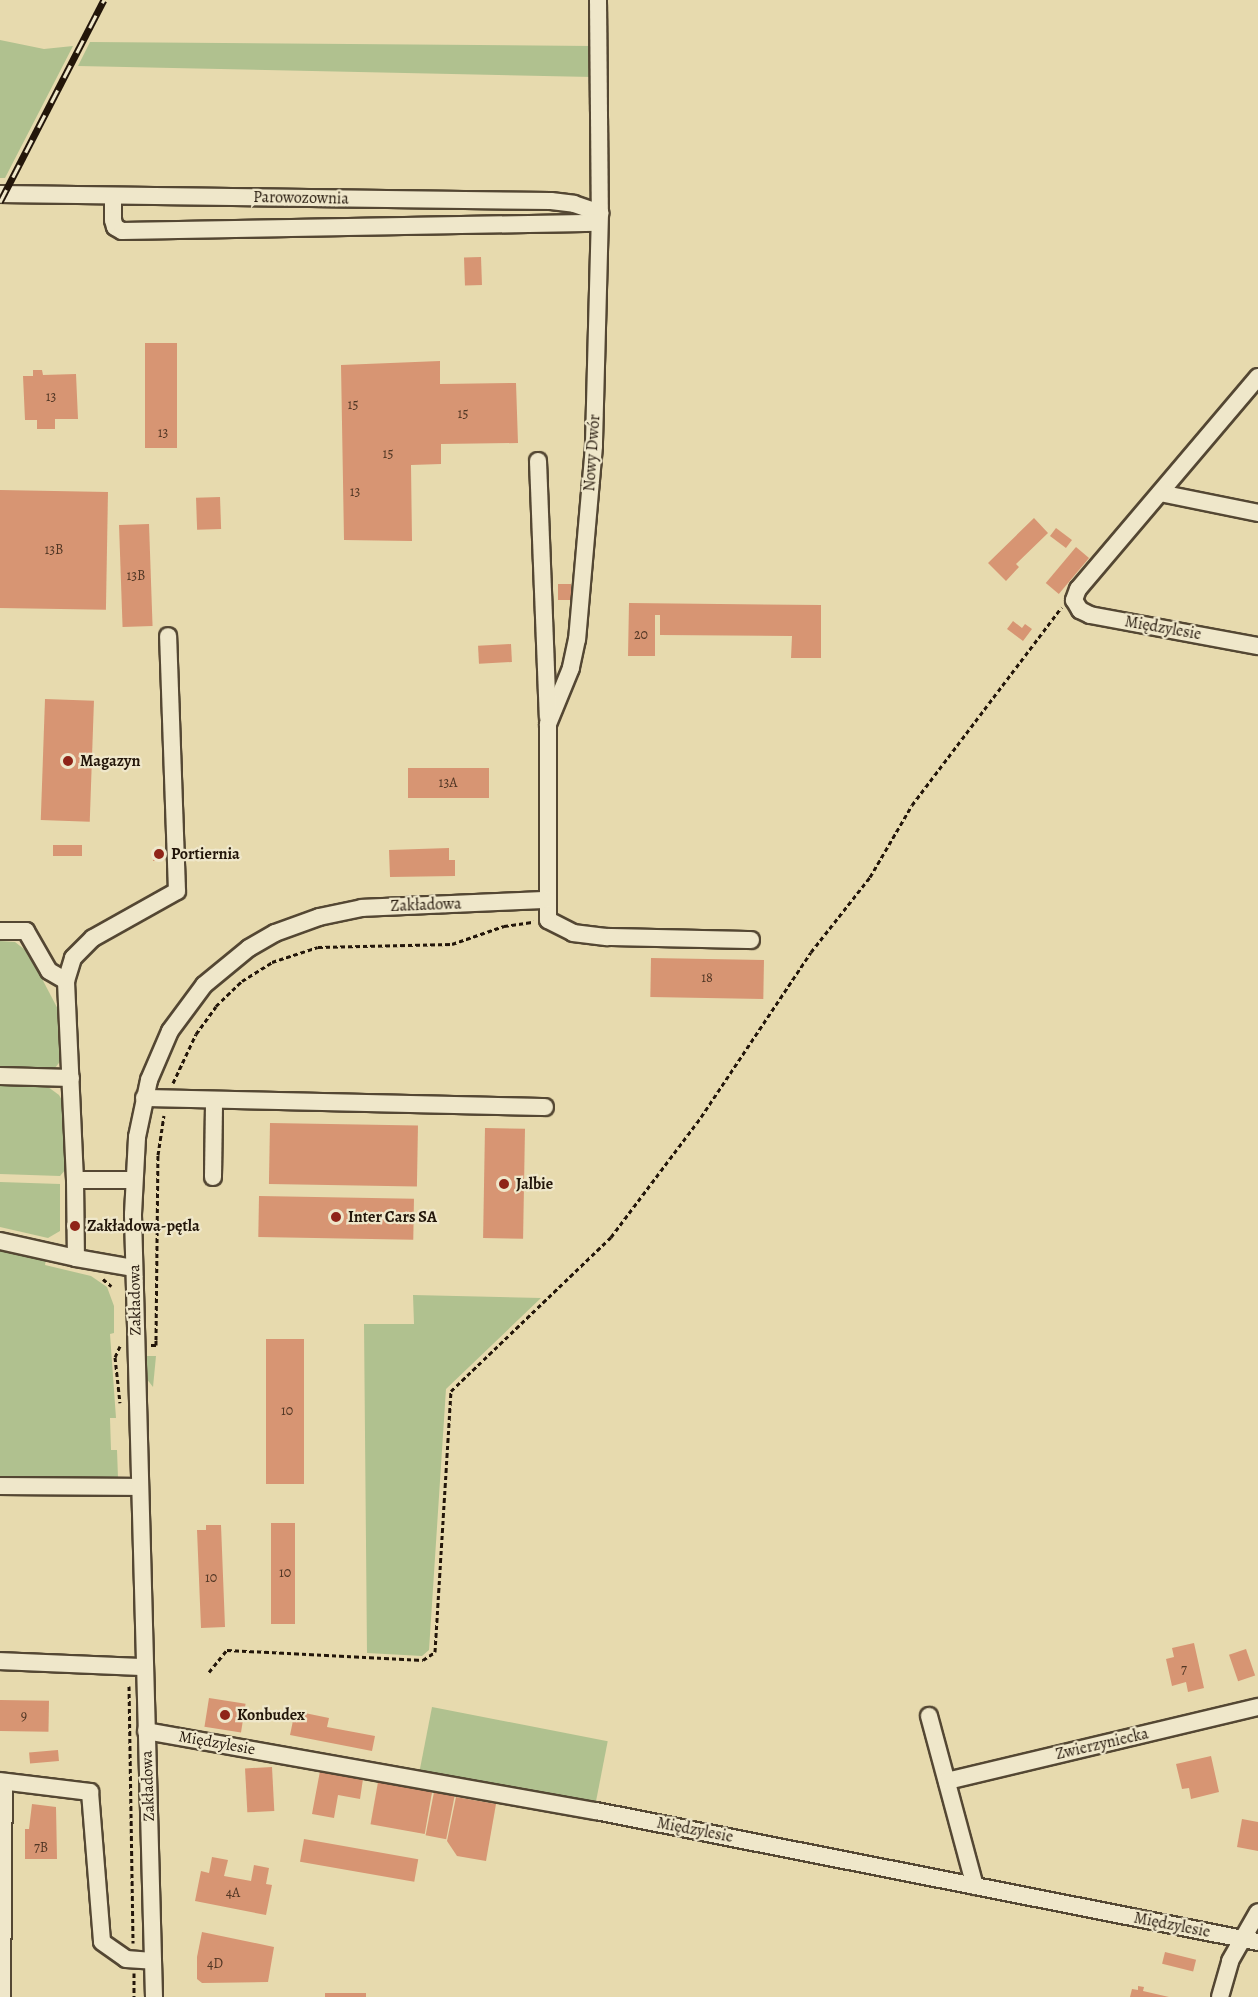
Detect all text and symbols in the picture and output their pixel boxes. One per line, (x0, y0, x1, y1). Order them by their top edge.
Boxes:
street label: Parowozownia (253, 188, 349, 208)
house number: 13 (46, 389, 56, 405)
house number: 15 (348, 397, 358, 413)
house number: 15 (458, 406, 468, 422)
street label: Nowy Dwór (580, 414, 604, 492)
house number: 13 (158, 425, 168, 441)
house number: 15 (383, 446, 393, 462)
house number: 13 (350, 484, 360, 500)
house number: 13B (45, 542, 63, 558)
house number: 13B (127, 568, 145, 584)
street label: Międzylesie (1123, 612, 1203, 644)
house number: 20 (634, 627, 648, 643)
place label: Magazyn (80, 751, 140, 771)
marker: Magazyn (61, 754, 75, 768)
house number: 13A (439, 775, 457, 791)
place label: Portiernia (171, 844, 240, 864)
marker: Portiernia (152, 847, 166, 861)
street label: Zakładowa (390, 894, 462, 916)
house number: 18 (701, 970, 713, 986)
place label: Jalbie (516, 1174, 553, 1194)
marker: Jalbie (497, 1177, 511, 1191)
place label: Inter Cars SA (348, 1207, 437, 1227)
marker: Inter Cars SA (329, 1210, 343, 1224)
place label: Zakładowa-pętla (87, 1216, 200, 1236)
marker: Zakładowa-pętla (68, 1219, 82, 1233)
street label: Zakładowa (125, 1264, 145, 1336)
house number: 10 (281, 1403, 293, 1419)
house number: 10 (279, 1565, 291, 1581)
house number: 10 (205, 1570, 217, 1586)
house number: 7 (1181, 1662, 1187, 1678)
place label: Konbudex (237, 1705, 305, 1725)
house number: 9 (21, 1708, 27, 1724)
marker: Konbudex (218, 1708, 232, 1722)
street label: Zwierzyniecka (1054, 1724, 1150, 1764)
street label: Międzylesie (177, 1727, 257, 1759)
street label: Zakładowa (137, 1750, 159, 1822)
street label: Międzylesie (655, 1813, 735, 1847)
house number: 7B (34, 1840, 48, 1856)
house number: 4A (226, 1885, 240, 1901)
street label: Międzylesie (1132, 1908, 1212, 1942)
house number: 4D (207, 1956, 223, 1972)

